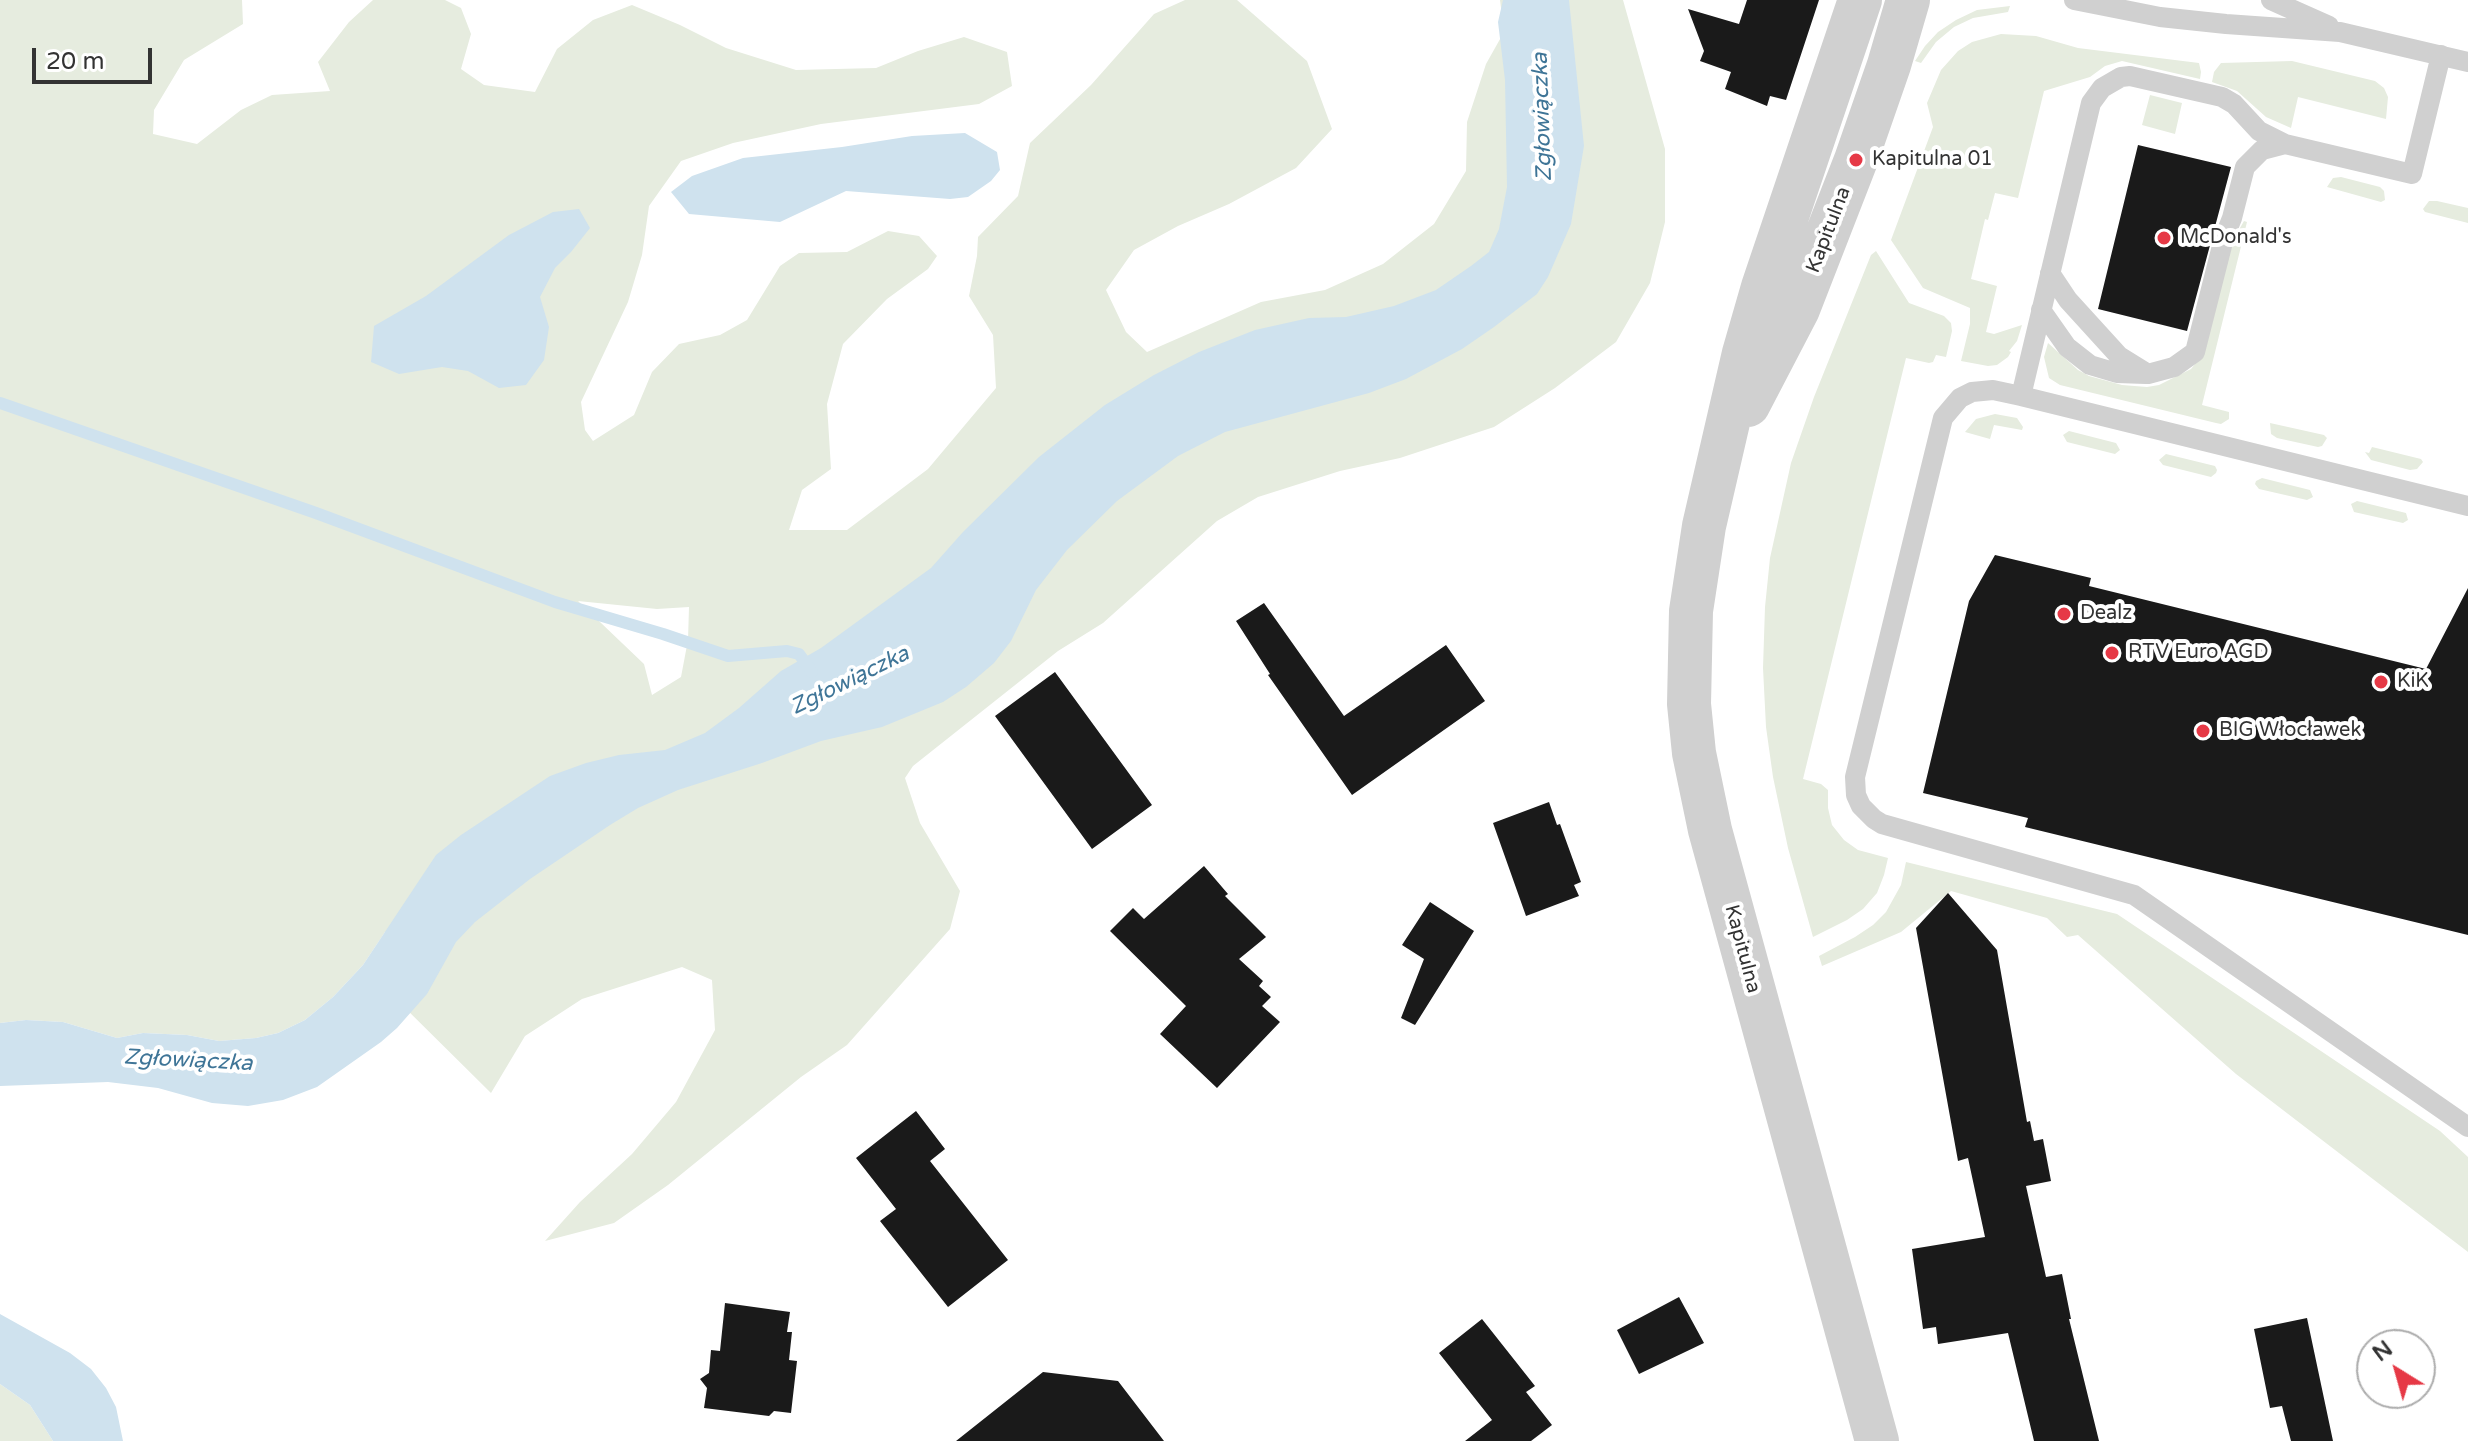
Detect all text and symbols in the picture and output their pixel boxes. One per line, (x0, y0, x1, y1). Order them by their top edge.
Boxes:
scale bar (36, 32, 156, 82)
text: 20 m (46, 47, 104, 76)
water label: Zgłowiączka (1528, 52, 1558, 182)
place label: Kapitulna 01 (1872, 148, 1993, 172)
marker: Kapitulna 01 (1847, 151, 1865, 169)
street label: Kapitulna (1802, 183, 1856, 277)
place label: McDonald's (2180, 226, 2292, 250)
marker: McDonald's (2155, 229, 2173, 247)
place label: Dealz (2080, 602, 2132, 626)
marker: Dealz (2055, 605, 2073, 623)
water label: Zgłowiączka (786, 641, 914, 721)
place label: RTV Euro AGD (2128, 641, 2268, 665)
marker: RTV Euro AGD (2103, 644, 2121, 662)
place label: KiK (2397, 670, 2429, 694)
marker: KiK (2372, 673, 2390, 691)
place label: BIG Włocławek (2219, 719, 2361, 743)
marker: BIG Włocławek (2194, 722, 2212, 740)
street label: Kapitulna (1719, 902, 1765, 996)
water label: Zgłowiączka (123, 1044, 253, 1078)
north arrow (2356, 1329, 2436, 1409)
text: N (2368, 1336, 2398, 1367)

